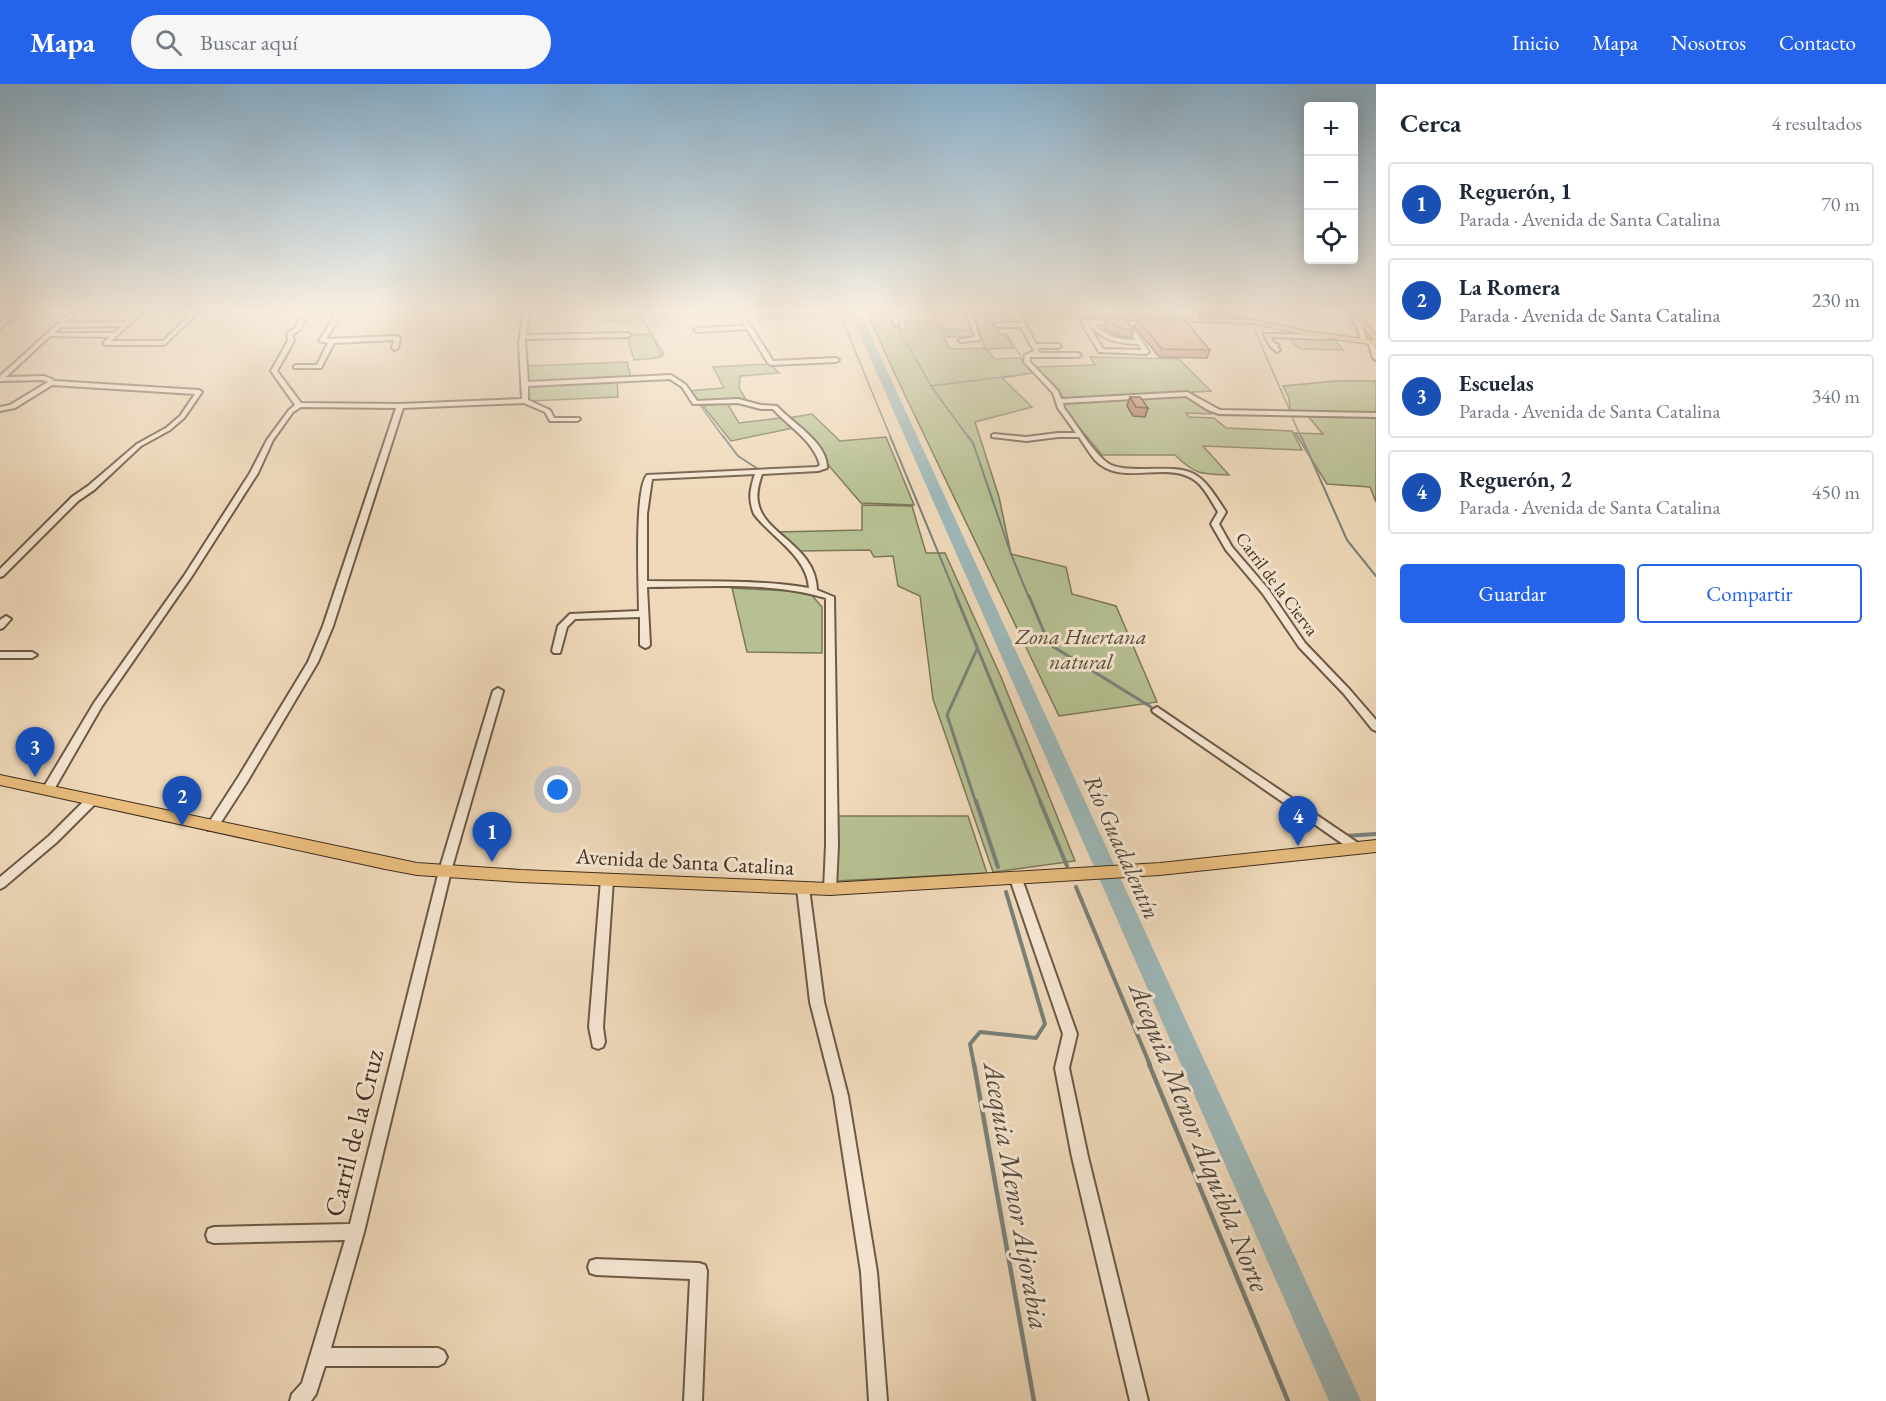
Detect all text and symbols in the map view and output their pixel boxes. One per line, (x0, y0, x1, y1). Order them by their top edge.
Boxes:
search box (131, 15, 551, 69)
text: Mapa (30, 24, 95, 60)
icon: search (152, 26, 185, 59)
text: Buscar aquí (200, 28, 298, 57)
text: Inicio (1512, 29, 1559, 56)
text: Mapa (1592, 29, 1638, 56)
text: Nosotros (1671, 29, 1746, 56)
text: Contacto (1779, 29, 1856, 56)
map controls (1304, 102, 1358, 264)
button: + (1304, 102, 1358, 156)
text: Cerca (1400, 106, 1461, 140)
text: 4 resultados (1771, 110, 1862, 136)
button: − (1304, 156, 1358, 210)
text: Reguerón, 1 (1459, 177, 1572, 206)
text: 1 (1416, 191, 1427, 217)
text: 70 m (1821, 191, 1860, 217)
text: Parada · Avenida de Santa Catalina (1459, 206, 1721, 232)
button: locate (1304, 210, 1358, 264)
text: La Romera (1459, 273, 1560, 302)
text: 2 (1416, 287, 1427, 313)
text: 230 m (1812, 287, 1860, 313)
text: Parada · Avenida de Santa Catalina (1459, 302, 1721, 328)
text: Escuelas (1459, 369, 1534, 398)
text: 3 (1416, 383, 1427, 409)
text: 340 m (1812, 383, 1860, 409)
text: Parada · Avenida de Santa Catalina (1459, 398, 1721, 424)
text: Reguerón, 2 (1459, 465, 1572, 494)
text: 4 (1416, 479, 1427, 505)
text: 450 m (1812, 479, 1860, 505)
text: Parada · Avenida de Santa Catalina (1459, 494, 1721, 520)
street label: Carril de la Cierva (1231, 527, 1324, 641)
button: Guardar (1400, 564, 1625, 623)
button: Compartir (1637, 564, 1862, 623)
park label: Zona Huertana natural (1014, 622, 1147, 676)
pin: 3 (15, 728, 54, 777)
water label: Río Guadalentín (1077, 770, 1168, 924)
your location (543, 775, 572, 804)
pin: 2 (162, 776, 201, 826)
pin: 4 (1278, 796, 1318, 846)
pin: 1 (472, 812, 512, 862)
street label: Avenida de Santa Catalina (574, 841, 795, 882)
water label: Acequia Menor Alquibla Norte (1120, 975, 1279, 1298)
street label: Carril de la Cruz (316, 1045, 391, 1220)
water label: Acequia Menor Aljorabia (974, 1058, 1058, 1333)

